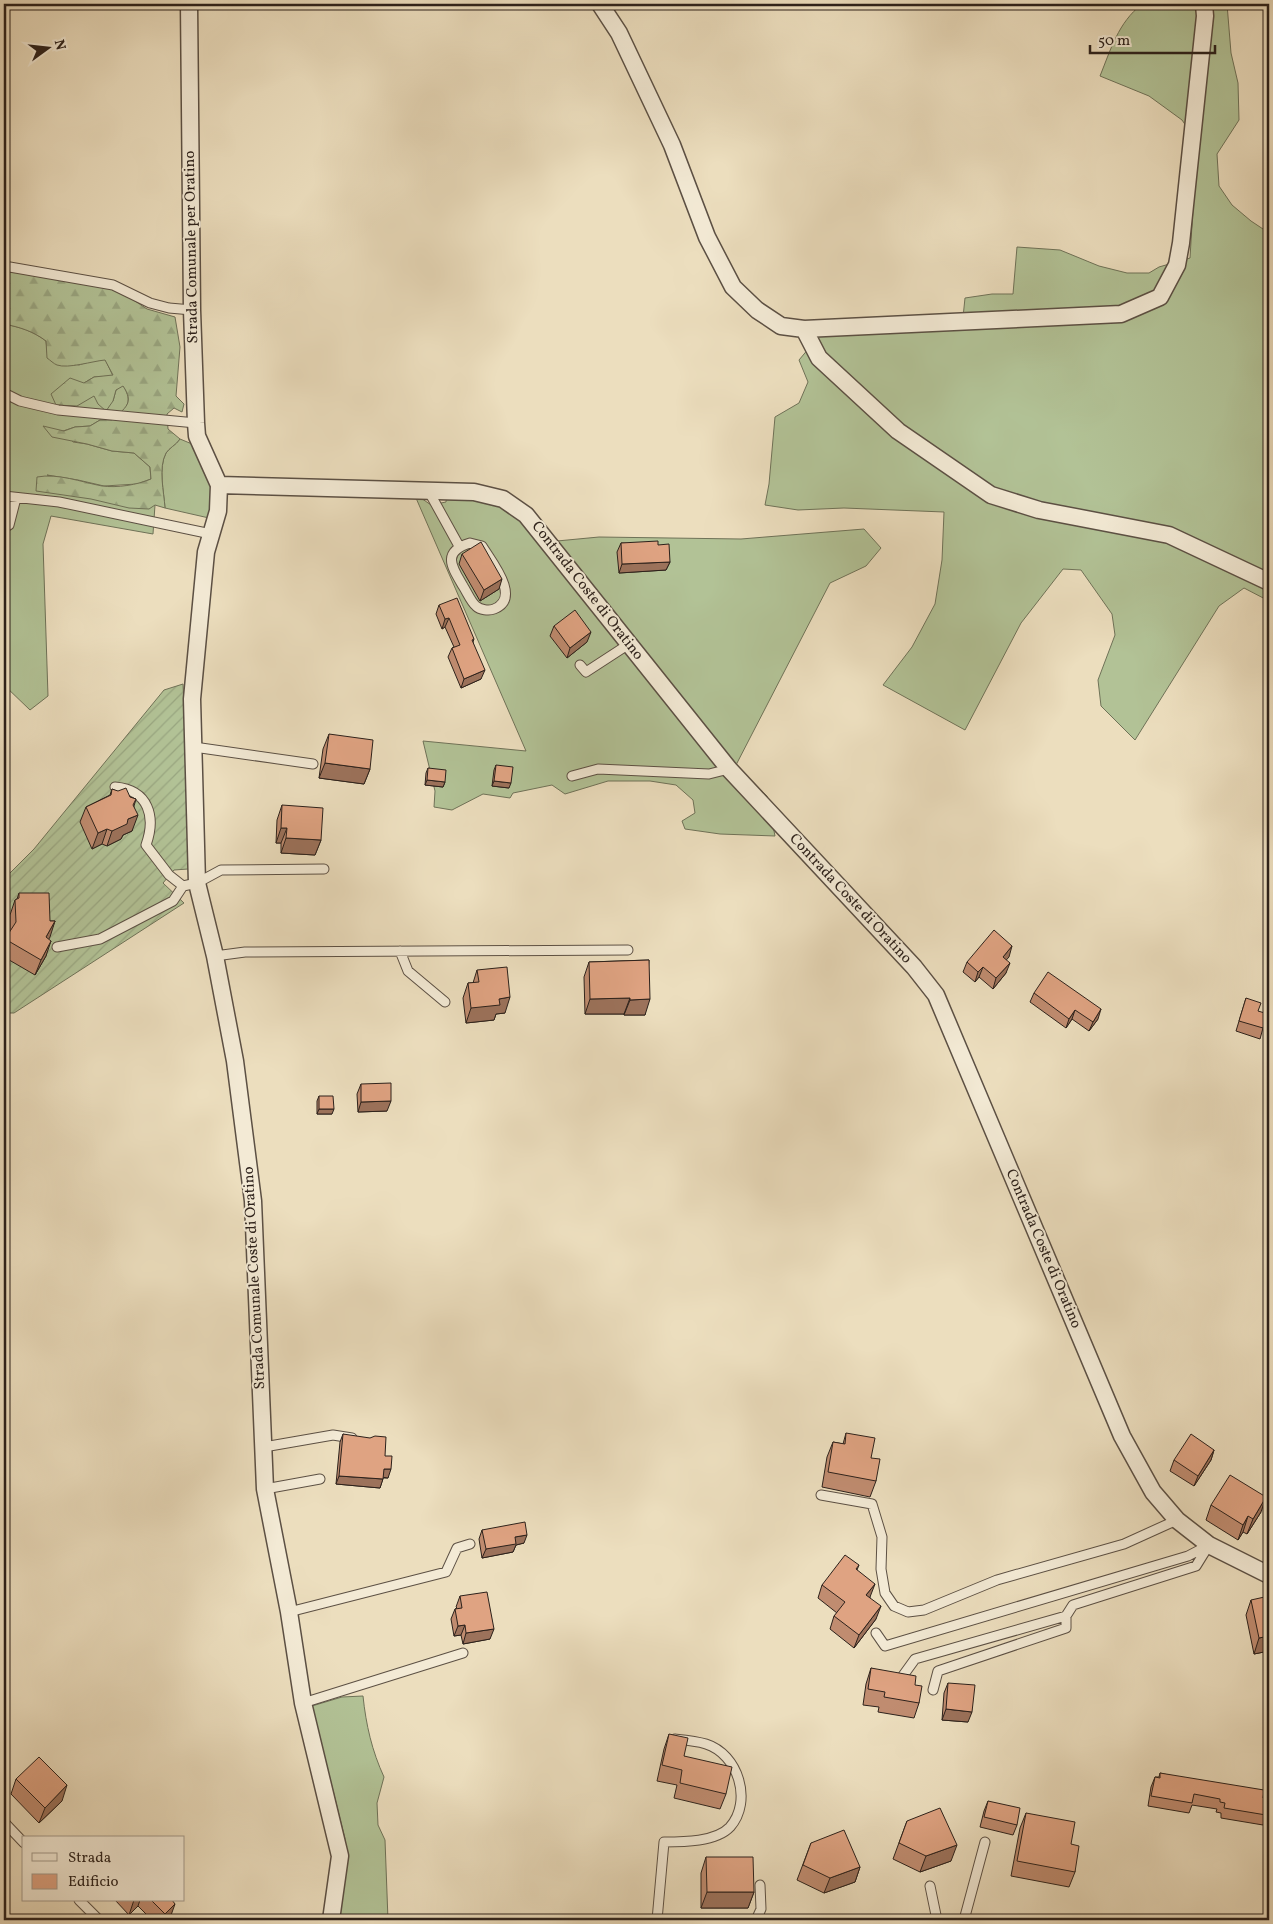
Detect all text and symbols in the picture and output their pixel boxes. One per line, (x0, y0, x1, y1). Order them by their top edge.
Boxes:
north arrow (22, 22, 72, 72)
scale bar (1090, 22, 1216, 54)
text: 50 m (1098, 31, 1130, 52)
text: N (49, 38, 70, 52)
street label: Strada Comunale per Oratino (180, 150, 204, 344)
street label: Contrada Coste di Oratino (526, 517, 648, 665)
street label: Contrada Coste di Oratino (784, 829, 916, 969)
street label: Strada Comunale Coste di Oratino (239, 1166, 271, 1390)
street label: Contrada Coste di Oratino (1000, 1166, 1086, 1332)
legend (22, 1836, 185, 1902)
text: Strada (68, 1848, 111, 1869)
text: Edificio (68, 1872, 119, 1893)

